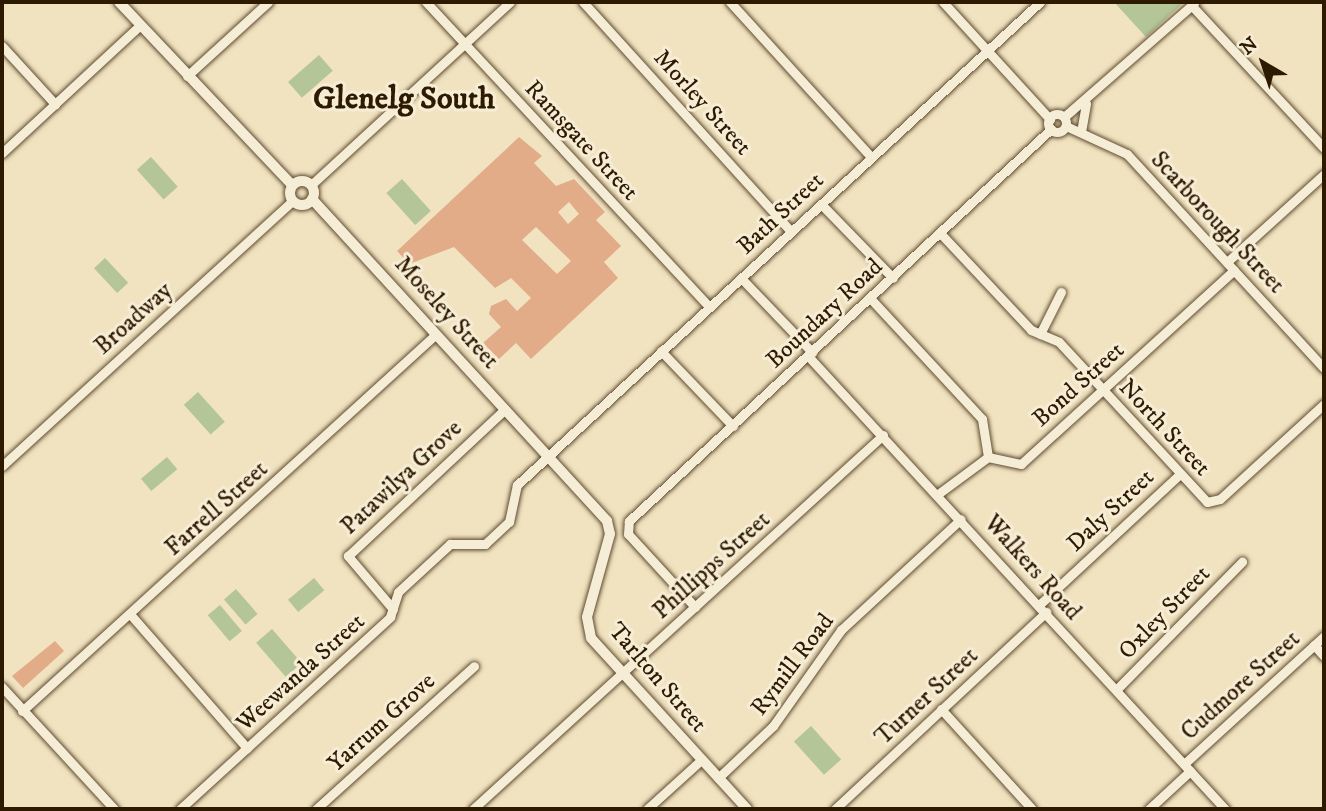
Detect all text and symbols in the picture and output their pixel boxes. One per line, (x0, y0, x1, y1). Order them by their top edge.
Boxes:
north arrow (1228, 28, 1298, 98)
text: N (1236, 32, 1263, 60)
street label: Morley Street (647, 44, 757, 162)
street label: Ramsgate Street (518, 75, 644, 207)
district label: Glenelg South (313, 80, 495, 118)
street label: Scarborough Street (1144, 146, 1290, 300)
street label: Bath Street (732, 167, 830, 261)
street label: Moseley Street (388, 251, 504, 375)
street label: Boundary Road (761, 253, 889, 375)
street label: Broadway (89, 277, 179, 361)
street label: Bond Street (1027, 336, 1131, 434)
street label: North Street (1112, 374, 1216, 482)
street label: Patawilya Grove (336, 415, 468, 541)
street label: Farrell Street (160, 455, 274, 563)
street label: Daly Street (1062, 464, 1160, 558)
street label: Phillipps Street (648, 506, 776, 626)
street label: Walkers Road (977, 510, 1087, 626)
street label: Oxley Street (1113, 560, 1217, 666)
street label: Weewanda Street (231, 608, 371, 738)
street label: Rymill Road (745, 608, 841, 722)
street label: Tarlton Street (602, 617, 712, 739)
street label: Cudmore Street (1176, 625, 1306, 747)
street label: Turner Street (870, 642, 984, 752)
street label: Yarrum Grove (322, 667, 442, 779)

